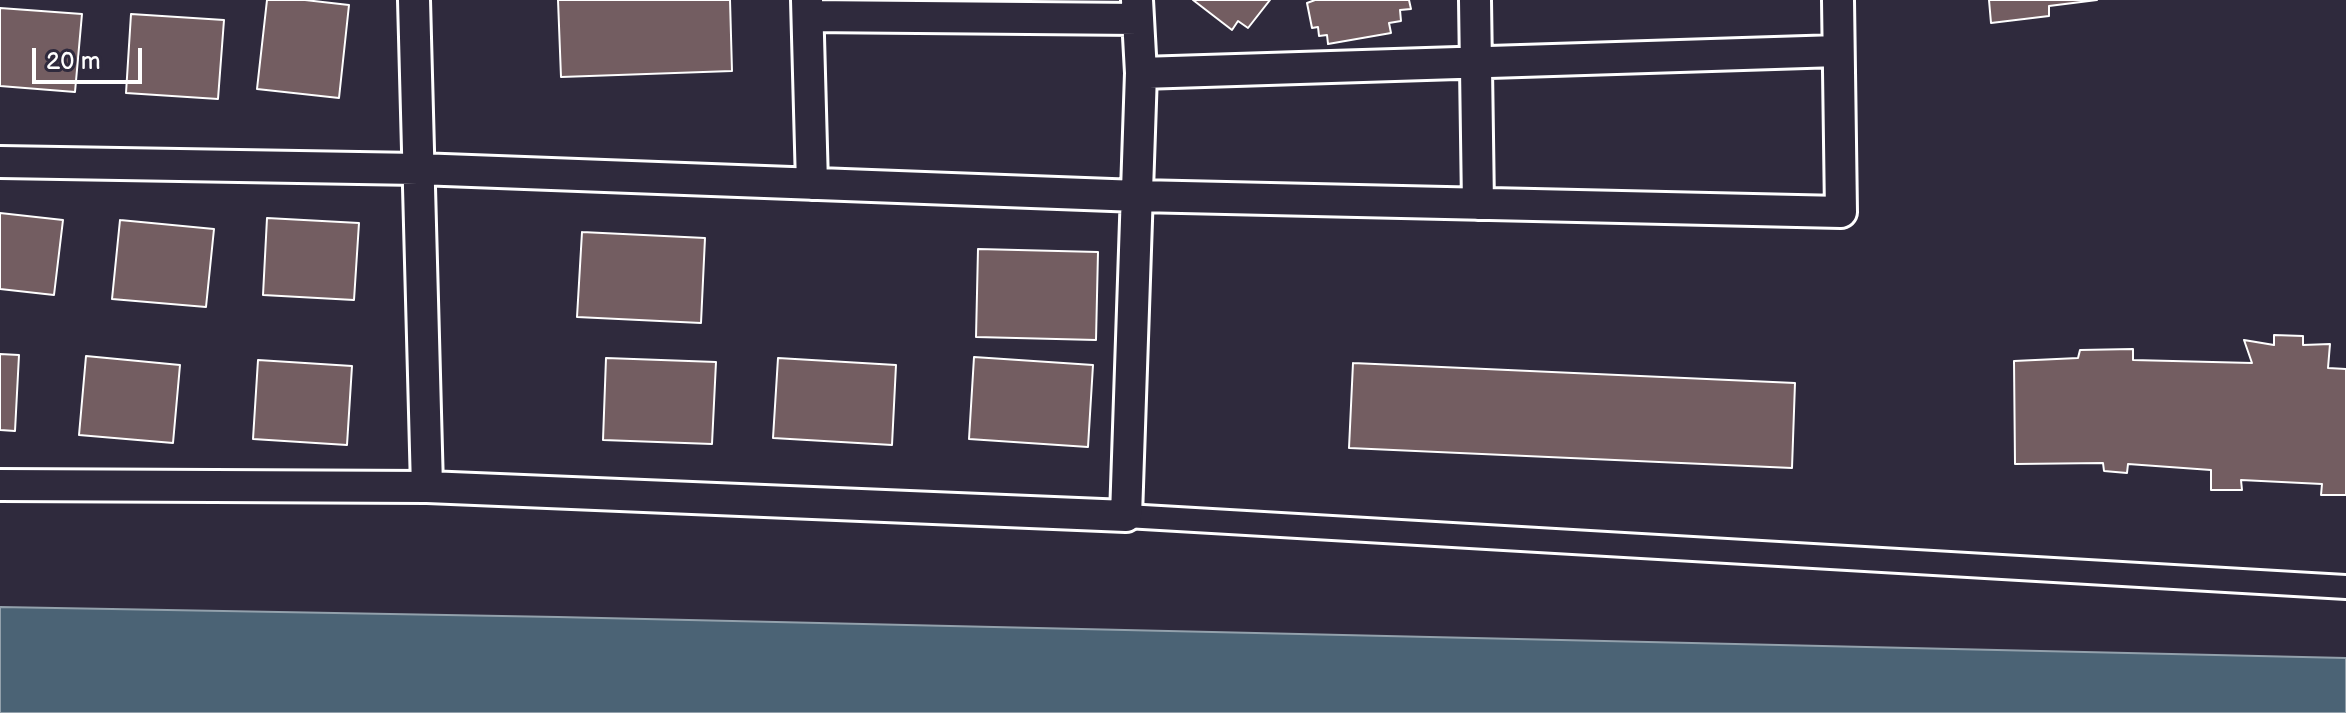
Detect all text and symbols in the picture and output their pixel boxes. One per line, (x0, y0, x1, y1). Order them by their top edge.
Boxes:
scale bar (36, 32, 146, 82)
text: 20 m (46, 47, 101, 76)

